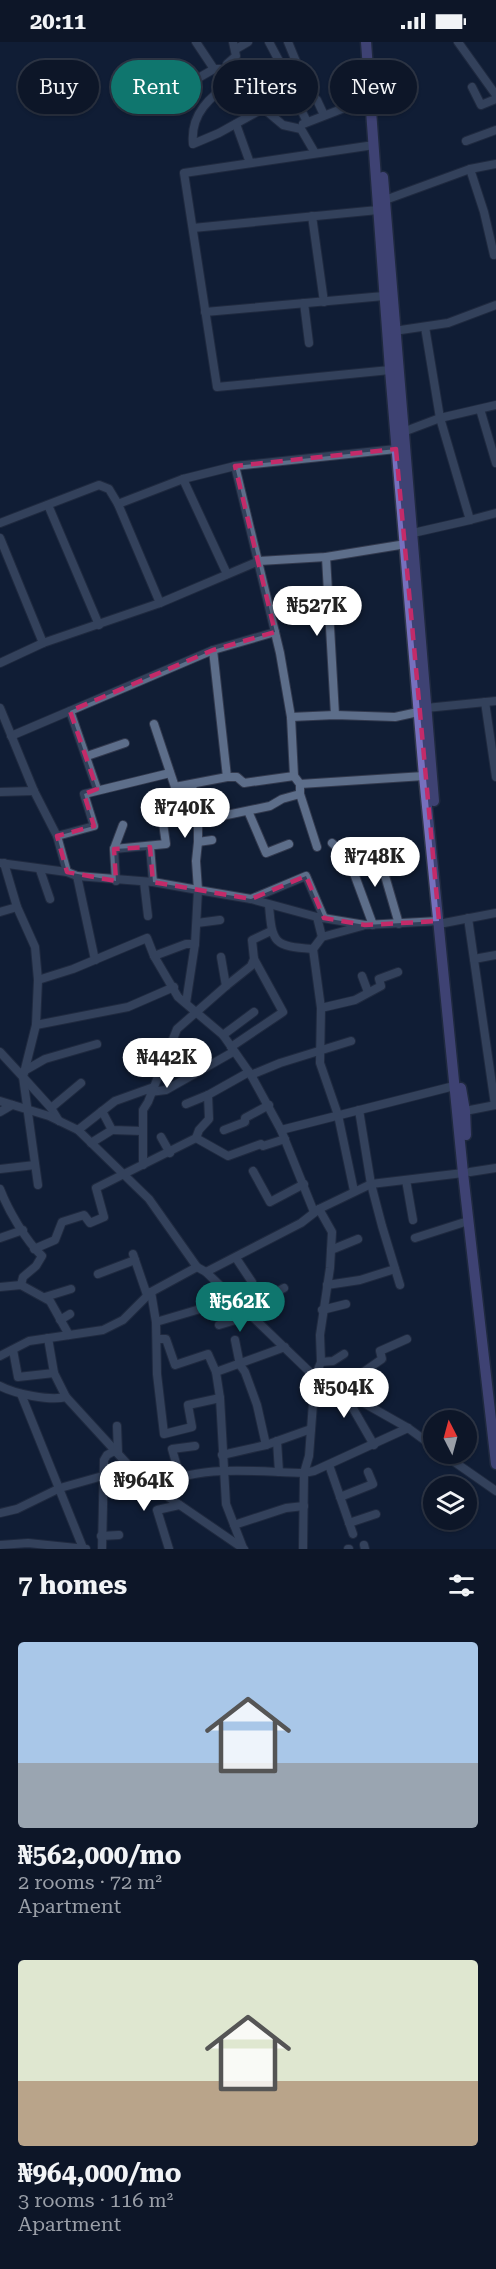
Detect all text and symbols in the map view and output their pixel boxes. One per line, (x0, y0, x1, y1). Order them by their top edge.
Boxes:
text: 20:11 (30, 9, 86, 34)
chip: Buy (18, 60, 99, 114)
chip: Rent (111, 60, 201, 114)
chip: Filters (213, 60, 318, 114)
chip: New (330, 60, 417, 114)
pin: ₦527K (275, 586, 359, 637)
text: ₦527K (287, 593, 347, 617)
pin: ₦740K (143, 788, 227, 839)
text: ₦740K (155, 795, 215, 819)
pin: ₦748K (333, 837, 417, 888)
text: ₦748K (345, 844, 405, 868)
pin: ₦442K (125, 1038, 209, 1089)
text: ₦442K (137, 1045, 197, 1069)
pin: ₦562K (198, 1282, 282, 1333)
text: ₦562K (210, 1289, 270, 1313)
pin: ₦504K (302, 1368, 386, 1419)
text: ₦504K (314, 1375, 374, 1399)
north arrow (423, 1410, 477, 1464)
map controls (423, 1410, 477, 1530)
pin: ₦964K (102, 1461, 186, 1512)
text: ₦964K (114, 1468, 174, 1492)
button: layers (423, 1476, 477, 1530)
icon: filters (445, 1569, 478, 1602)
text: 7 homes (18, 1570, 127, 1600)
icon: home (194, 1681, 302, 1789)
text: ₦562,000/mo (18, 1840, 182, 1870)
text: 2 rooms · 72 m² (18, 1870, 162, 1894)
text: Apartment (18, 1894, 121, 1918)
icon: home (194, 1999, 302, 2107)
text: ₦964,000/mo (18, 2158, 182, 2188)
text: 3 rooms · 116 m² (18, 2188, 173, 2212)
text: Apartment (18, 2212, 121, 2236)

